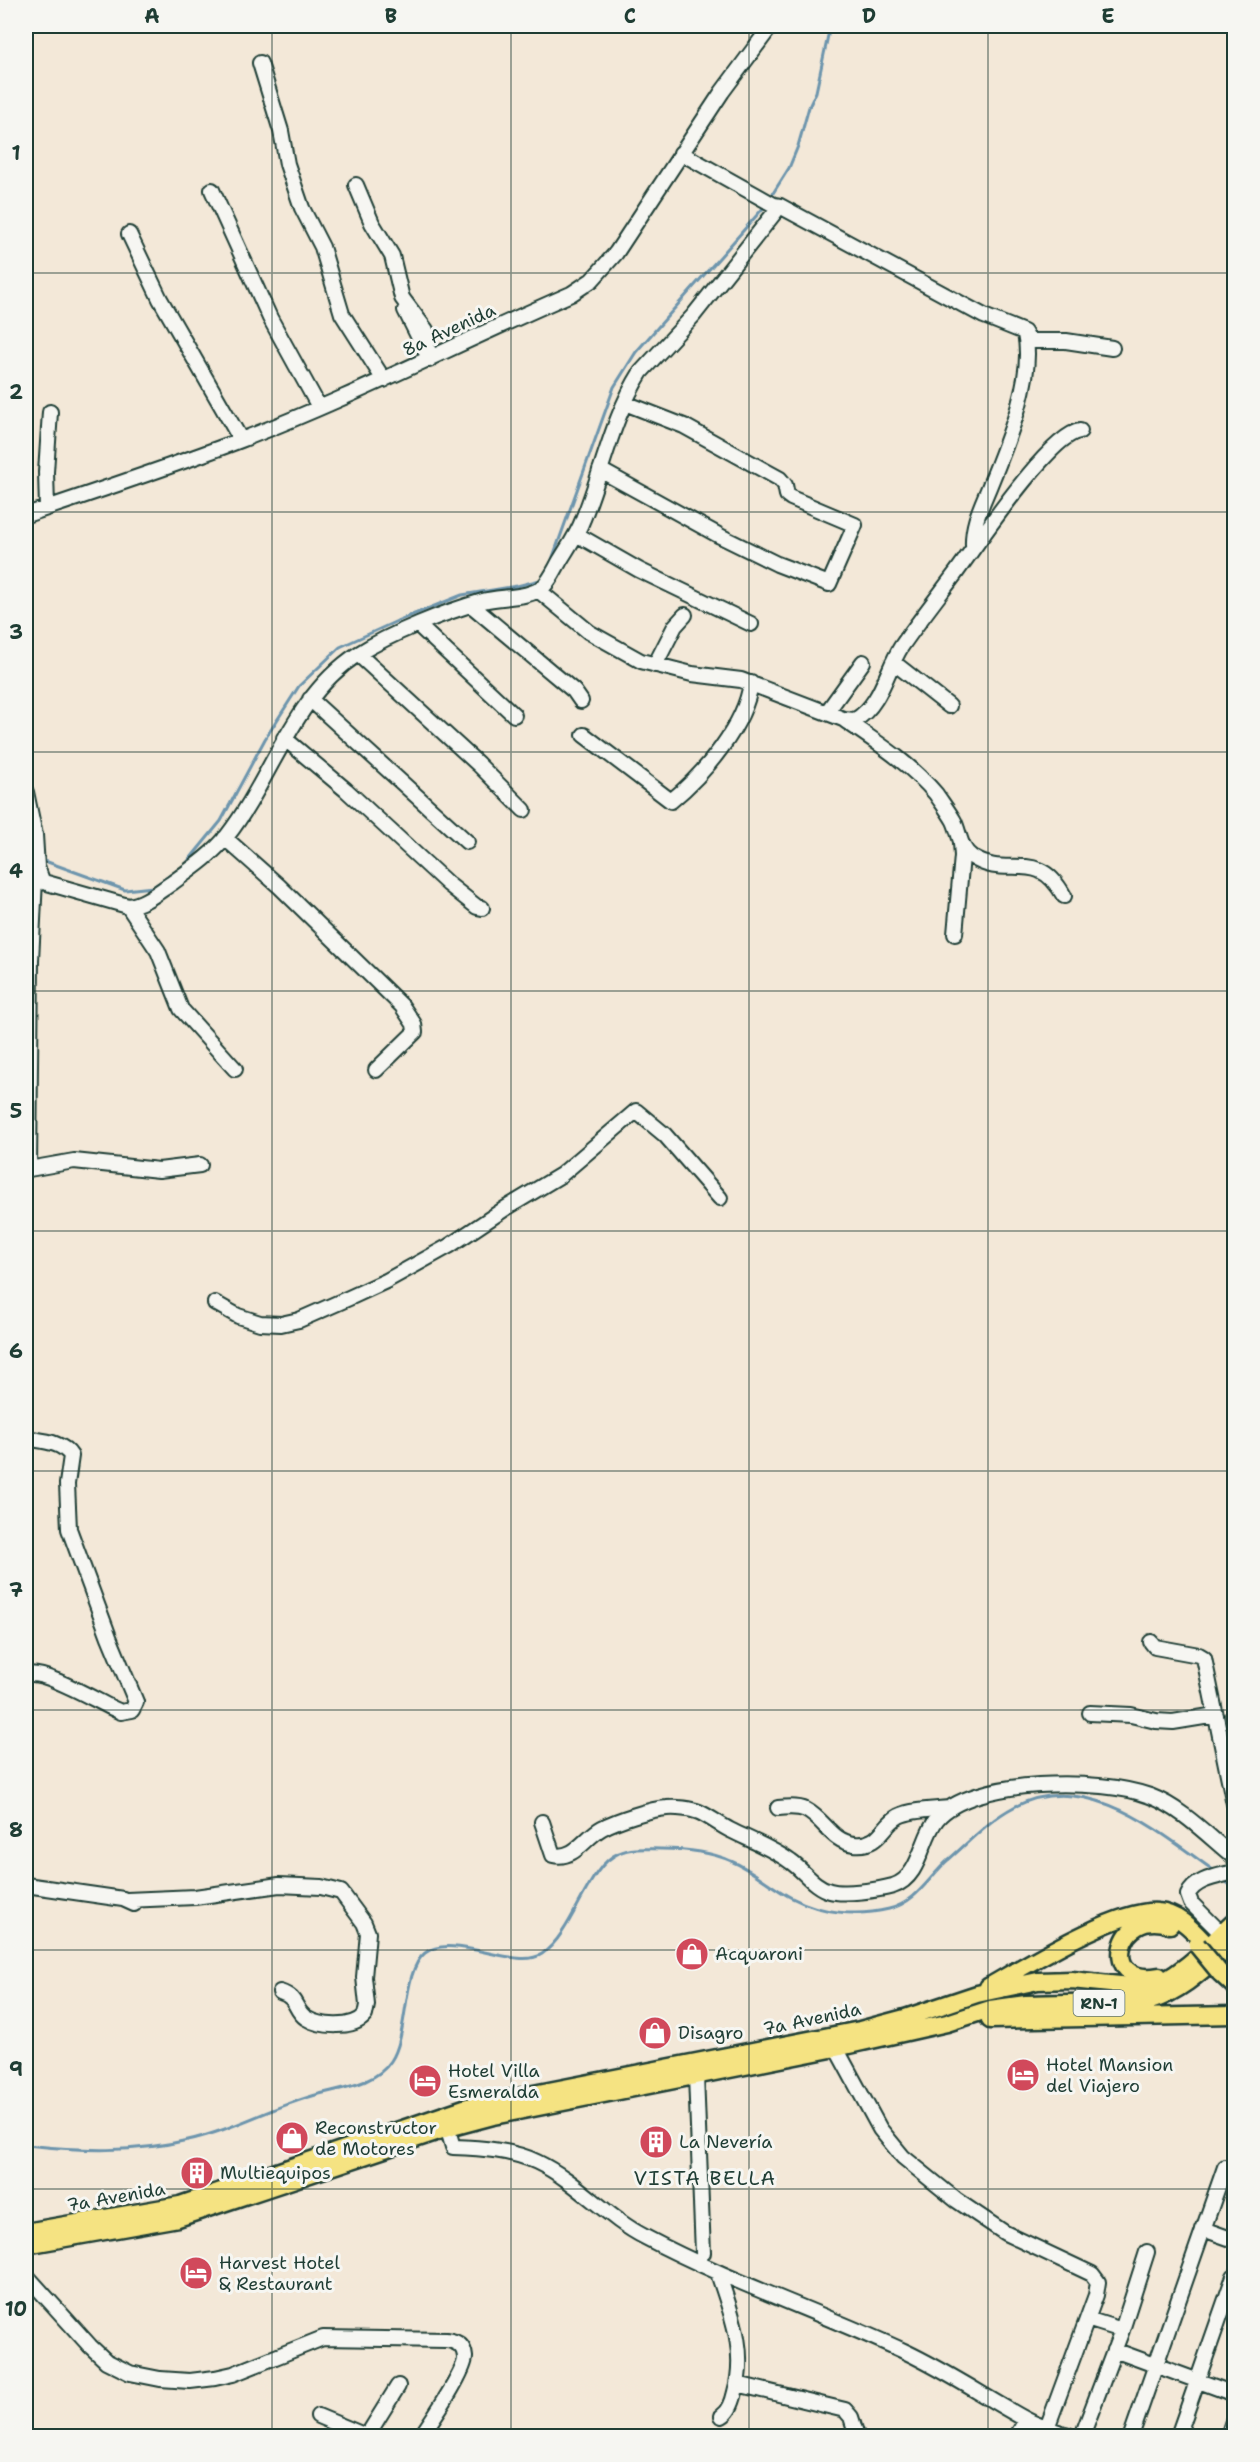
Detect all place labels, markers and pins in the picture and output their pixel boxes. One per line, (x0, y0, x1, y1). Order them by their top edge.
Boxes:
shop icon: Acquaroni (674, 1936, 710, 1972)
place label: Acquaroni (715, 1942, 803, 1966)
shop icon: Disagro (637, 2015, 673, 2051)
place label: Disagro (678, 2021, 744, 2045)
place label: Hotel Mansion del Viajero (1046, 2053, 1173, 2098)
hotel icon: Hotel Mansion del Viajero (1005, 2057, 1041, 2093)
place label: Hotel Villa Esmeralda (448, 2059, 540, 2104)
hotel icon: Hotel Villa Esmeralda (407, 2063, 443, 2099)
place label: Reconstructor de Motores (315, 2116, 437, 2161)
shop icon: Reconstructor de Motores (274, 2120, 310, 2156)
building icon: La Nevería (638, 2124, 674, 2160)
place label: La Nevería (679, 2130, 772, 2154)
building icon: Multiequipos (179, 2155, 215, 2191)
place label: Multiequipos (220, 2161, 331, 2185)
place label: Harvest Hotel & Restaurant (219, 2251, 340, 2296)
hotel icon: Harvest Hotel & Restaurant (178, 2255, 214, 2291)

